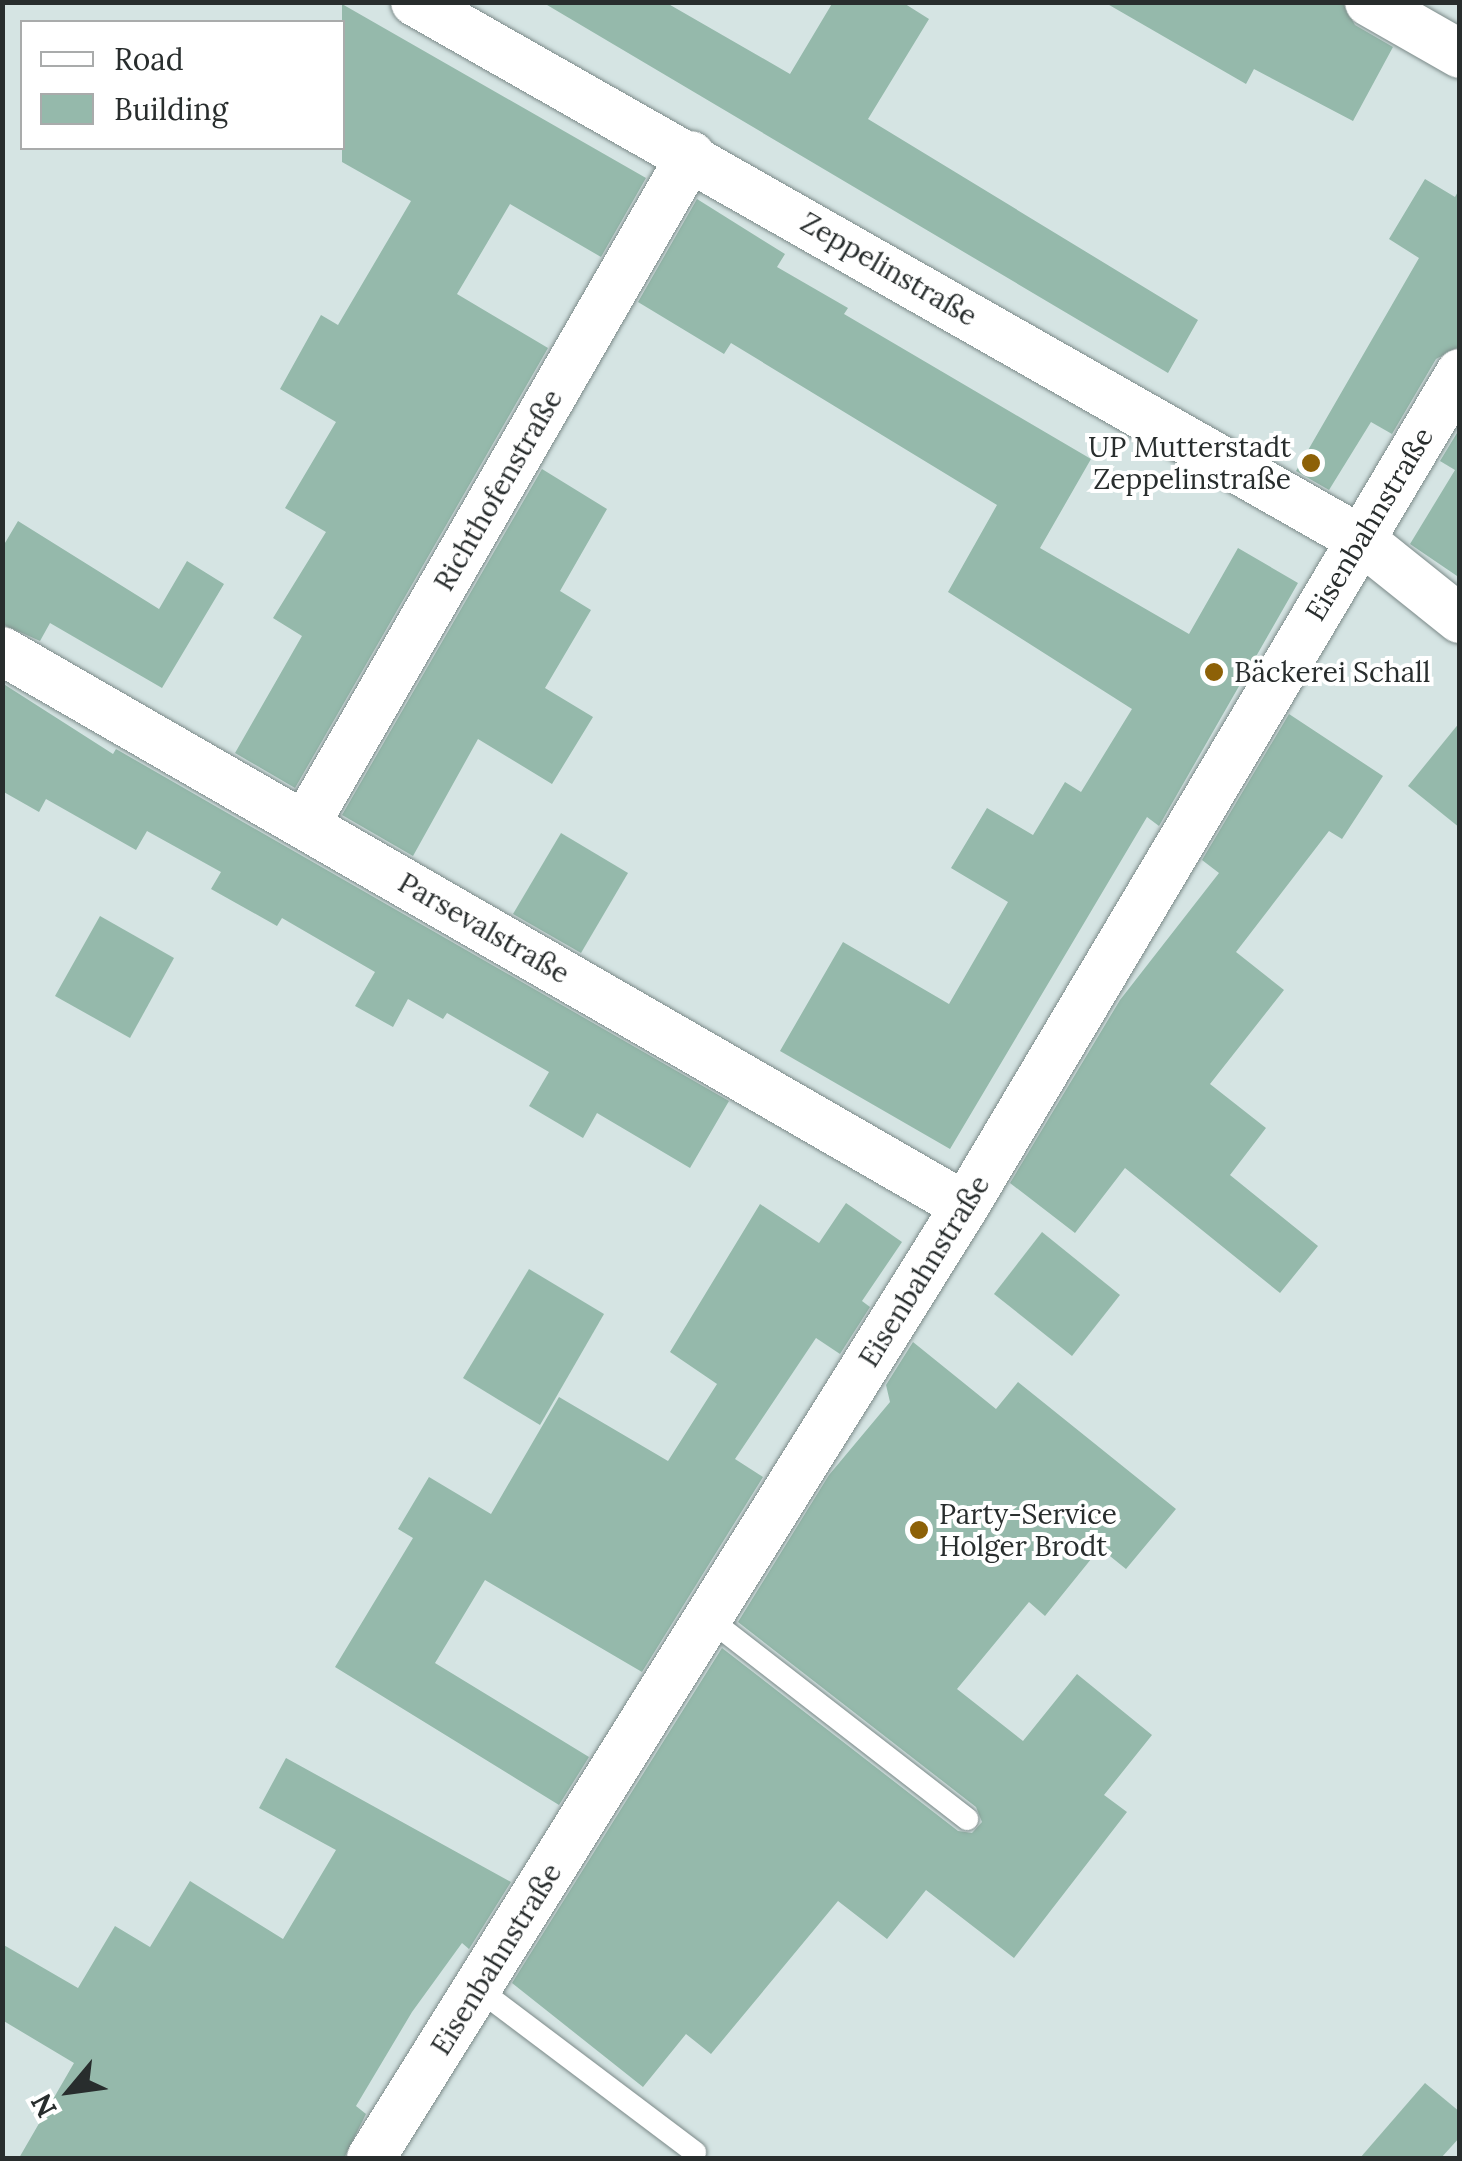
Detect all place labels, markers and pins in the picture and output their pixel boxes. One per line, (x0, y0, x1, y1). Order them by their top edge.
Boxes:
place label: UP Mutterstadt Zeppelinstraße (1088, 430, 1291, 496)
marker: UP Mutterstadt Zeppelinstraße (1300, 452, 1322, 474)
place label: Bäckerei Schall (1234, 655, 1430, 689)
marker: Bäckerei Schall (1203, 661, 1225, 683)
place label: Party-Service Holger Brodt (939, 1497, 1117, 1563)
marker: Party-Service Holger Brodt (908, 1519, 930, 1541)

